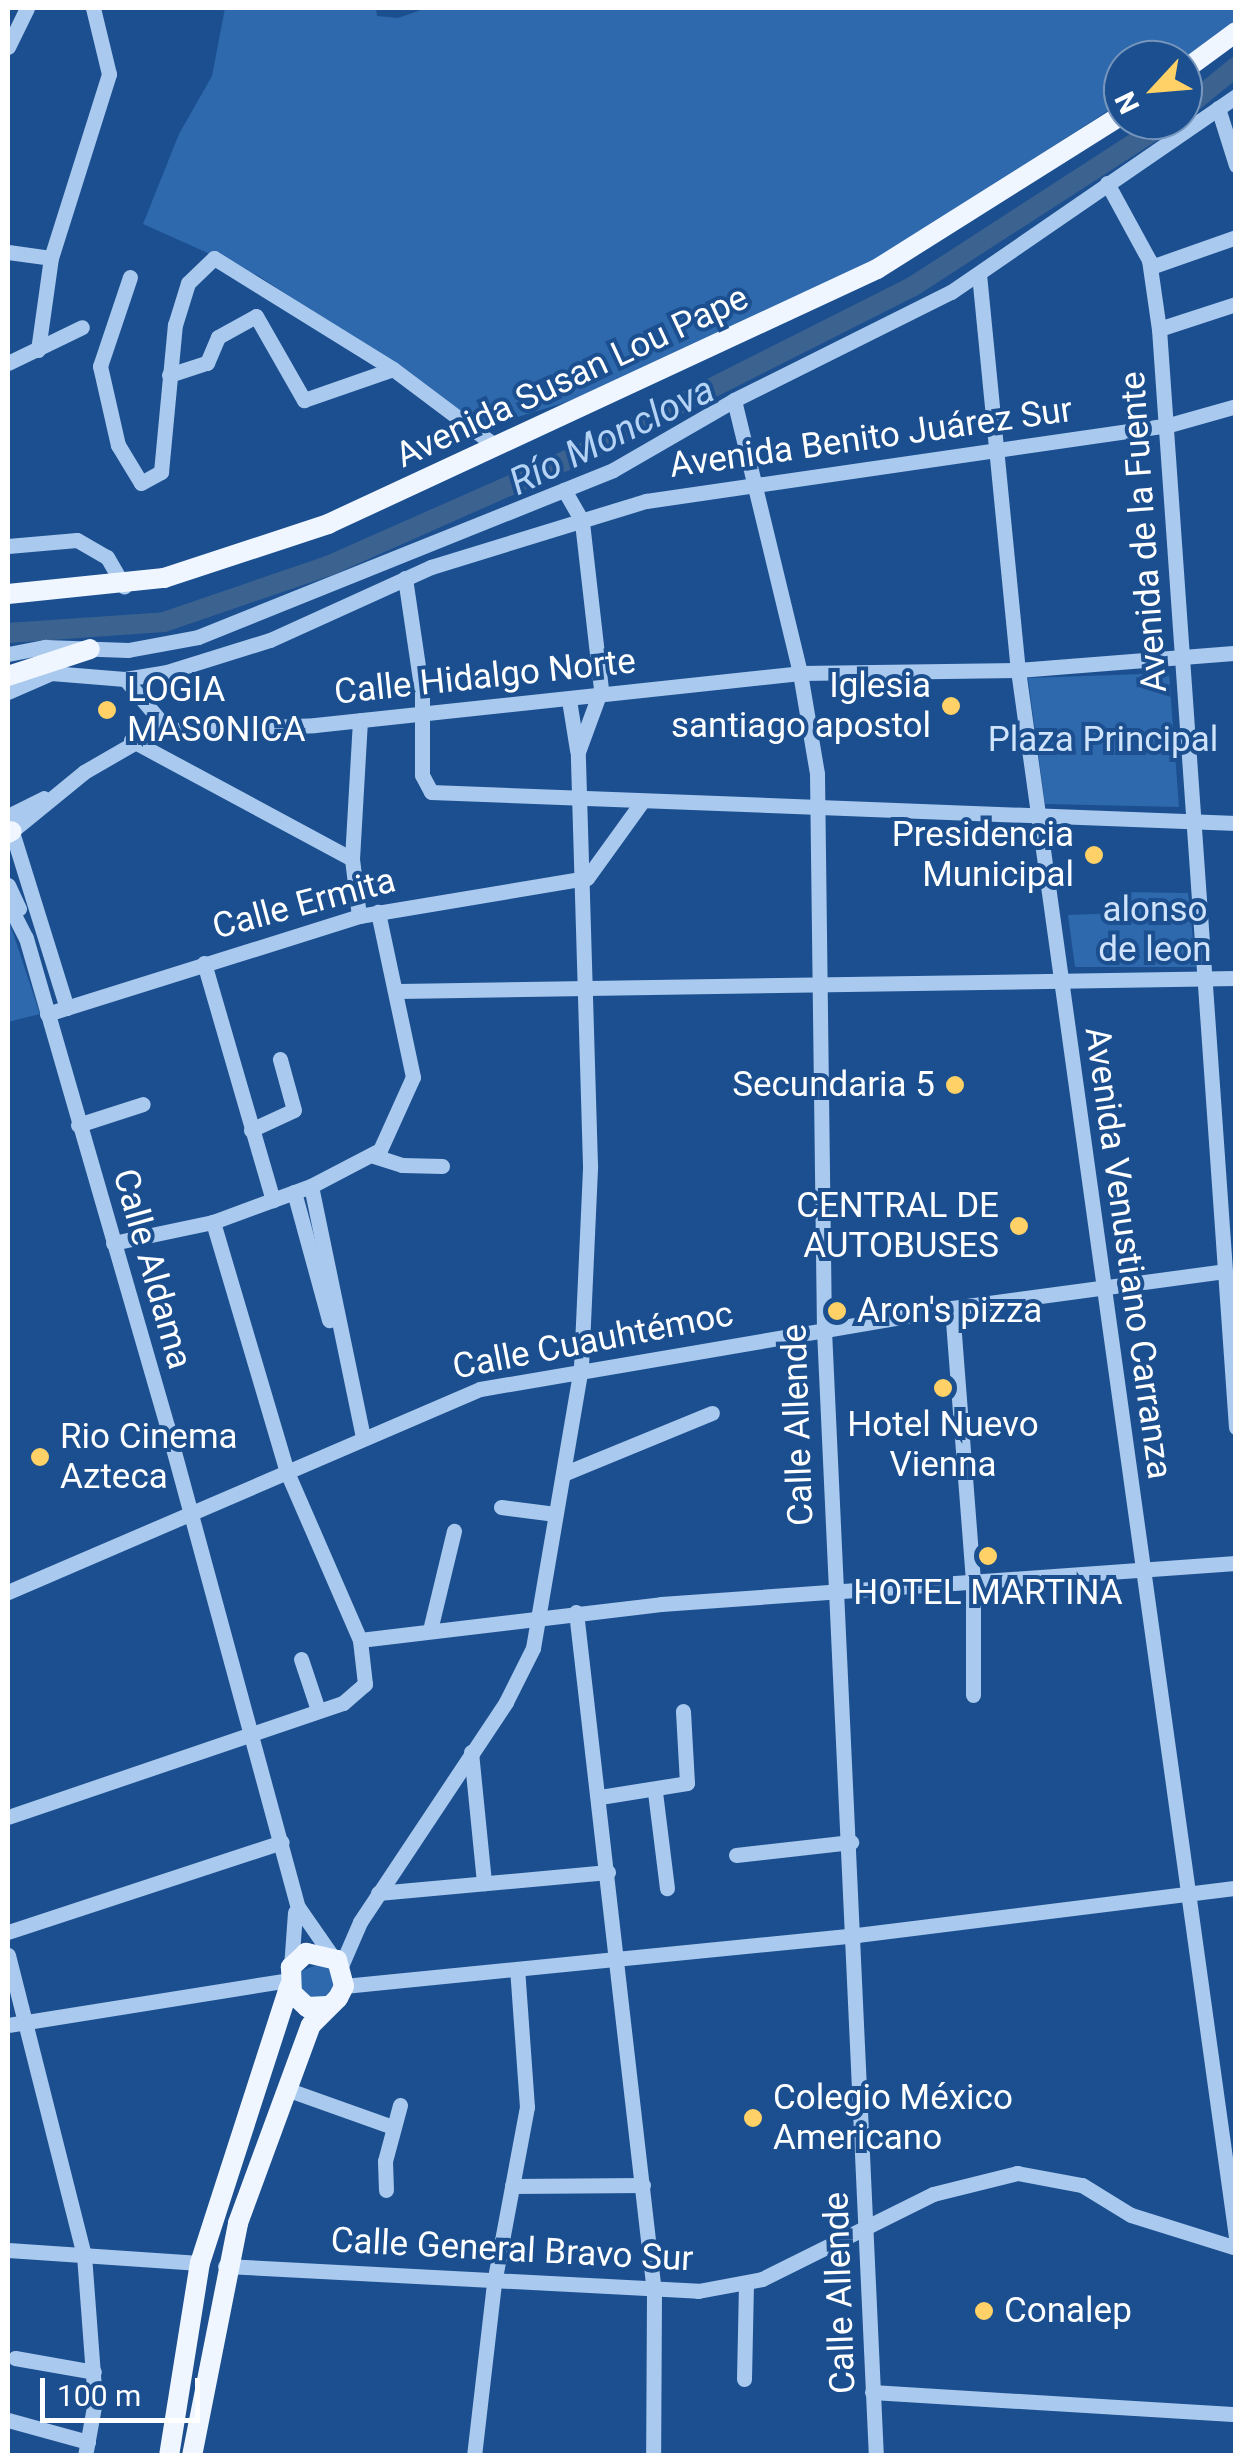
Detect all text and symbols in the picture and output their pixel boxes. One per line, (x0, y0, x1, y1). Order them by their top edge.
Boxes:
north arrow (1103, 40, 1203, 140)
text: N (1108, 86, 1147, 119)
street label: Avenida Susan Lou Pape (389, 277, 755, 477)
water label: Río Monclova (502, 367, 722, 505)
street label: Avenida de la Fuente (1112, 370, 1176, 694)
street label: Avenida Benito Juárez Sur (667, 389, 1075, 487)
street label: Calle Hidalgo Norte (332, 640, 638, 714)
place label: Iglesia santiago apostol (671, 665, 931, 747)
place label: LOGIA MASONICA (127, 669, 306, 751)
marker: Iglesia santiago apostol (940, 695, 962, 717)
marker: LOGIA MASONICA (96, 699, 118, 721)
park label: Plaza Principal (988, 719, 1218, 761)
place label: Presidencia Municipal (892, 814, 1074, 896)
marker: Presidencia Municipal (1083, 844, 1105, 866)
street label: Calle Ermita (208, 859, 400, 949)
park label: alonso de leon (1098, 889, 1212, 971)
street label: Avenida Venustiano Carranza (1075, 1024, 1181, 1482)
place label: Secundaria 5 (732, 1064, 935, 1106)
marker: Secundaria 5 (944, 1074, 966, 1096)
street label: Calle Aldama (103, 1164, 201, 1374)
place label: CENTRAL DE AUTOBUSES (796, 1185, 999, 1267)
marker: CENTRAL DE AUTOBUSES (1008, 1215, 1030, 1237)
place label: Aron's pizza (857, 1290, 1042, 1332)
street label: Calle Cuauhtémoc (449, 1293, 737, 1389)
marker: Aron's pizza (826, 1300, 848, 1322)
street label: Calle Allende (773, 1323, 823, 1527)
marker: Hotel Nuevo Vienna (932, 1377, 954, 1399)
place label: Hotel Nuevo Vienna (847, 1404, 1039, 1486)
place label: Rio Cinema Azteca (60, 1416, 238, 1498)
marker: Rio Cinema Azteca (29, 1446, 51, 1468)
marker: HOTEL MARTINA (977, 1545, 999, 1567)
place label: HOTEL MARTINA (853, 1572, 1123, 1614)
place label: Colegio México Americano (773, 2077, 1013, 2159)
marker: Colegio México Americano (742, 2107, 764, 2129)
street label: Calle Allende (815, 2191, 865, 2395)
street label: Calle General Bravo Sur (330, 2220, 694, 2280)
place label: Conalep (1004, 2290, 1132, 2332)
marker: Conalep (973, 2300, 995, 2322)
scale bar (45, 2358, 205, 2420)
text: 100 m (57, 2378, 141, 2413)

